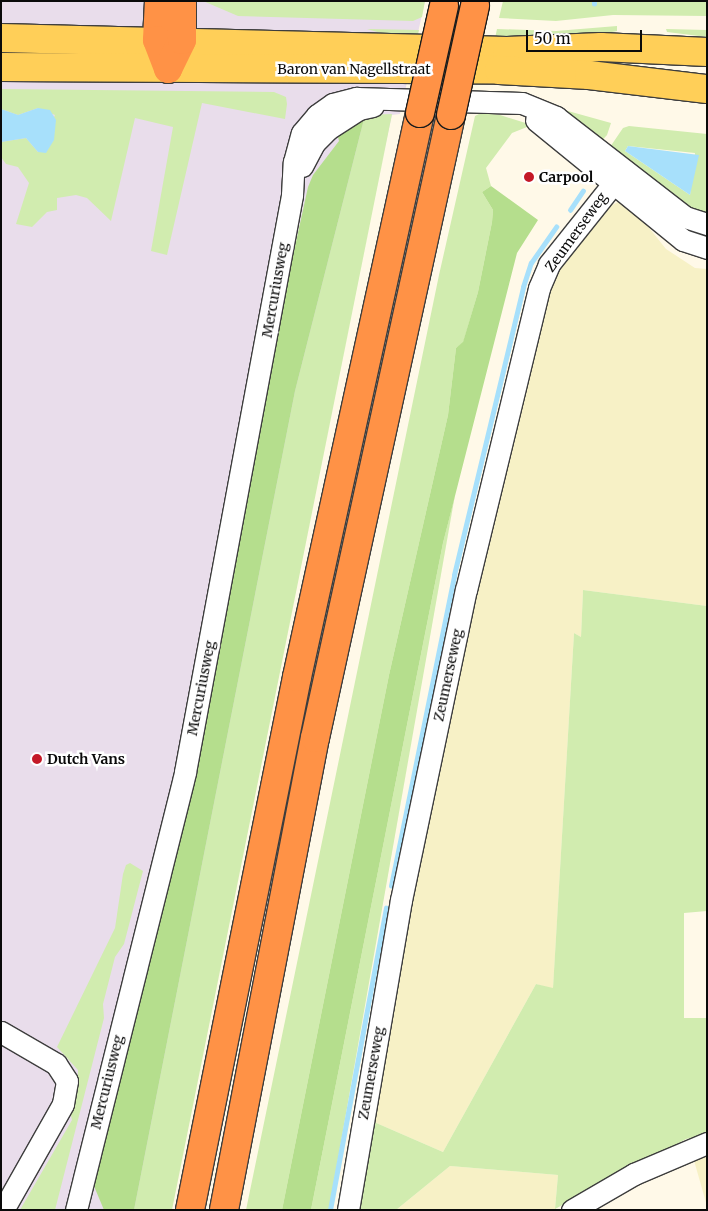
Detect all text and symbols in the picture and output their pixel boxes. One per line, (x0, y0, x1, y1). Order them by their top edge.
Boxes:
scale bar (528, 20, 644, 52)
text: 50 m (534, 29, 571, 48)
street label: Baron van Nagellstraat (277, 61, 431, 77)
place label: Carpool (539, 169, 593, 185)
marker: Carpool (523, 171, 535, 183)
street label: Zeumerseweg (541, 189, 611, 275)
street label: Mercuriusweg (258, 241, 292, 339)
street label: Zeumerseweg (430, 627, 466, 723)
street label: Mercuriusweg (184, 639, 218, 737)
place label: Dutch Vans (47, 751, 125, 767)
marker: Dutch Vans (31, 753, 43, 765)
street label: Zeumerseweg (355, 1025, 387, 1121)
street label: Mercuriusweg (87, 1033, 127, 1131)

